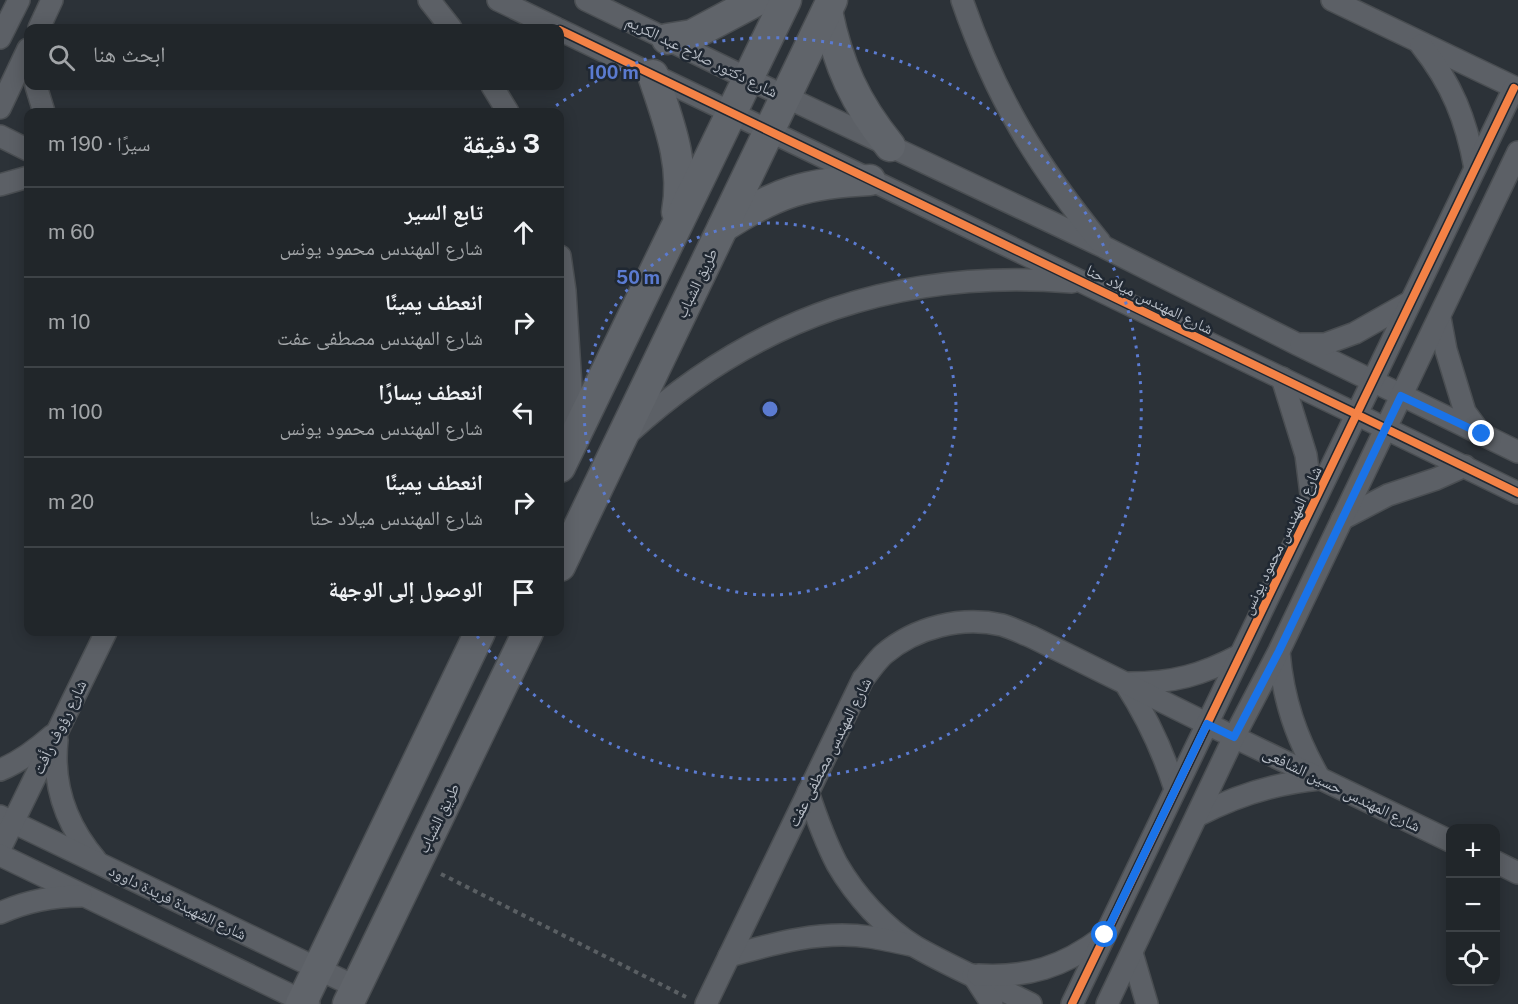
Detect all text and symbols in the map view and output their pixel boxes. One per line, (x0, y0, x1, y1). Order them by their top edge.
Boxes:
street label: شارع دكتور صلاح عبد الكريم (622, 11, 781, 102)
search box (24, 24, 564, 90)
icon: search (45, 41, 78, 74)
text: ابحث هنا (93, 41, 165, 67)
text: 100 m (587, 62, 639, 83)
text: 3 دقيقة (462, 128, 540, 159)
text: سيرًا · 190 m (48, 132, 150, 156)
text: تابع السير (405, 199, 483, 225)
icon: ahead (507, 216, 540, 249)
text: 60 m (48, 220, 95, 244)
text: شارع المهندس محمود يونس (280, 236, 483, 260)
street label: طريق الشباب (671, 245, 722, 322)
street label: شارع المهندس ميلاد حنا (1083, 260, 1216, 339)
text: 50 m (616, 267, 660, 288)
text: انعطف يمينًا (385, 289, 483, 315)
icon: right (507, 306, 540, 339)
text: 10 m (48, 310, 91, 334)
text: شارع المهندس مصطفى عفت (277, 326, 483, 350)
text: انعطف يسارًا (378, 379, 483, 405)
icon: left (507, 396, 540, 429)
centre of rings (760, 399, 780, 419)
text: 100 m (48, 400, 103, 424)
text: شارع المهندس محمود يونس (280, 416, 483, 440)
route end (1468, 420, 1494, 446)
street label: شارع المهندس محمود يونس (1237, 463, 1327, 618)
text: انعطف يمينًا (385, 469, 483, 495)
icon: right (507, 486, 540, 519)
text: 20 m (48, 490, 94, 514)
text: شارع المهندس ميلاد حنا (310, 506, 483, 530)
text: الوصول إلى الوجهة (328, 576, 483, 602)
icon: arrive (507, 576, 540, 609)
street label: شارع المهندس مصطفى عفت (784, 674, 876, 830)
street label: شارع رؤوف رأفت (28, 677, 91, 778)
street label: شارع المهندس حسين الشافعى (1260, 743, 1423, 837)
street label: طريق الشباب (413, 780, 464, 857)
map controls (1446, 824, 1500, 986)
button: + (1446, 824, 1500, 878)
street label: شارع الشهيدة فريدة داوود (105, 861, 250, 945)
button: − (1446, 878, 1500, 932)
route start (1091, 921, 1117, 947)
button: locate (1446, 932, 1500, 986)

